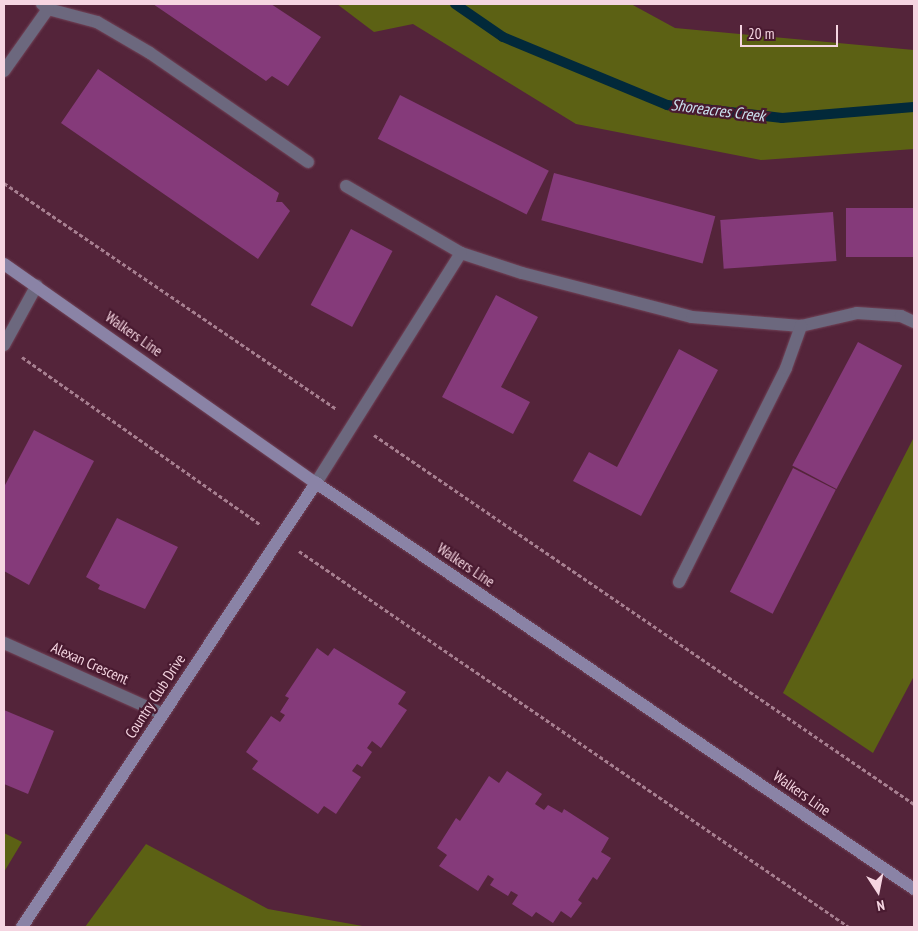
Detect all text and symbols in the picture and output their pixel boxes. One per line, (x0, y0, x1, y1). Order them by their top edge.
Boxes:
scale bar (743, 15, 840, 47)
text: 20 m (748, 24, 774, 43)
water label: Shoreacres Creek (670, 95, 766, 125)
street label: Walkers Line (102, 308, 166, 360)
street label: Walkers Line (434, 539, 498, 591)
street label: Alexan Crescent (49, 638, 131, 688)
street label: Country Club Drive (121, 650, 189, 742)
street label: Walkers Line (770, 767, 834, 819)
north arrow (853, 866, 903, 916)
text: N (875, 896, 886, 915)

